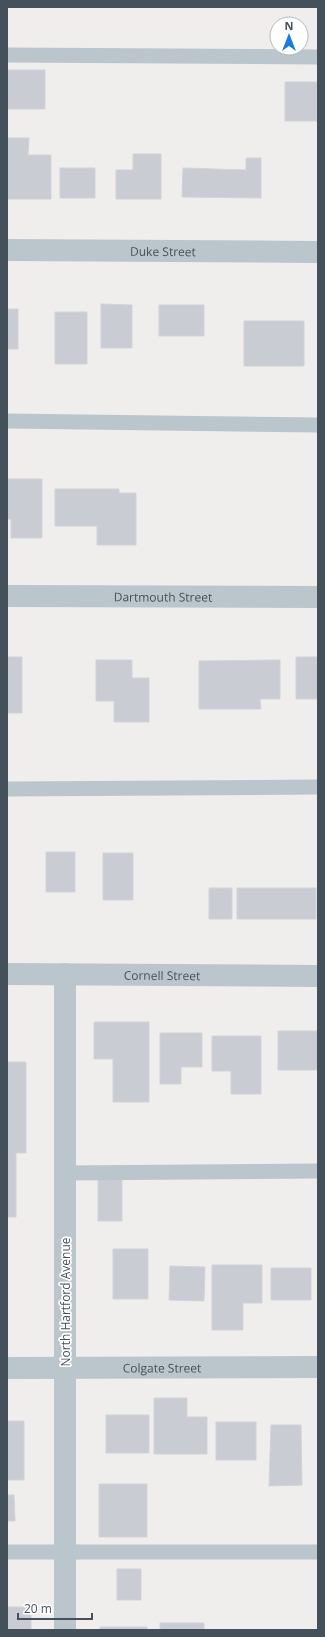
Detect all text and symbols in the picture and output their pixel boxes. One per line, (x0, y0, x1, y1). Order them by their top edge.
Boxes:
north arrow (269, 16, 309, 56)
text: N (285, 18, 293, 33)
street label: Duke Street (130, 242, 196, 260)
street label: Dartmouth Street (114, 588, 212, 605)
street label: Cornell Street (124, 966, 200, 984)
street label: North Hartford Avenue (57, 1237, 74, 1367)
street label: Colgate Street (123, 1359, 201, 1376)
scale bar (18, 1595, 92, 1621)
text: 20 m (24, 1600, 52, 1617)

